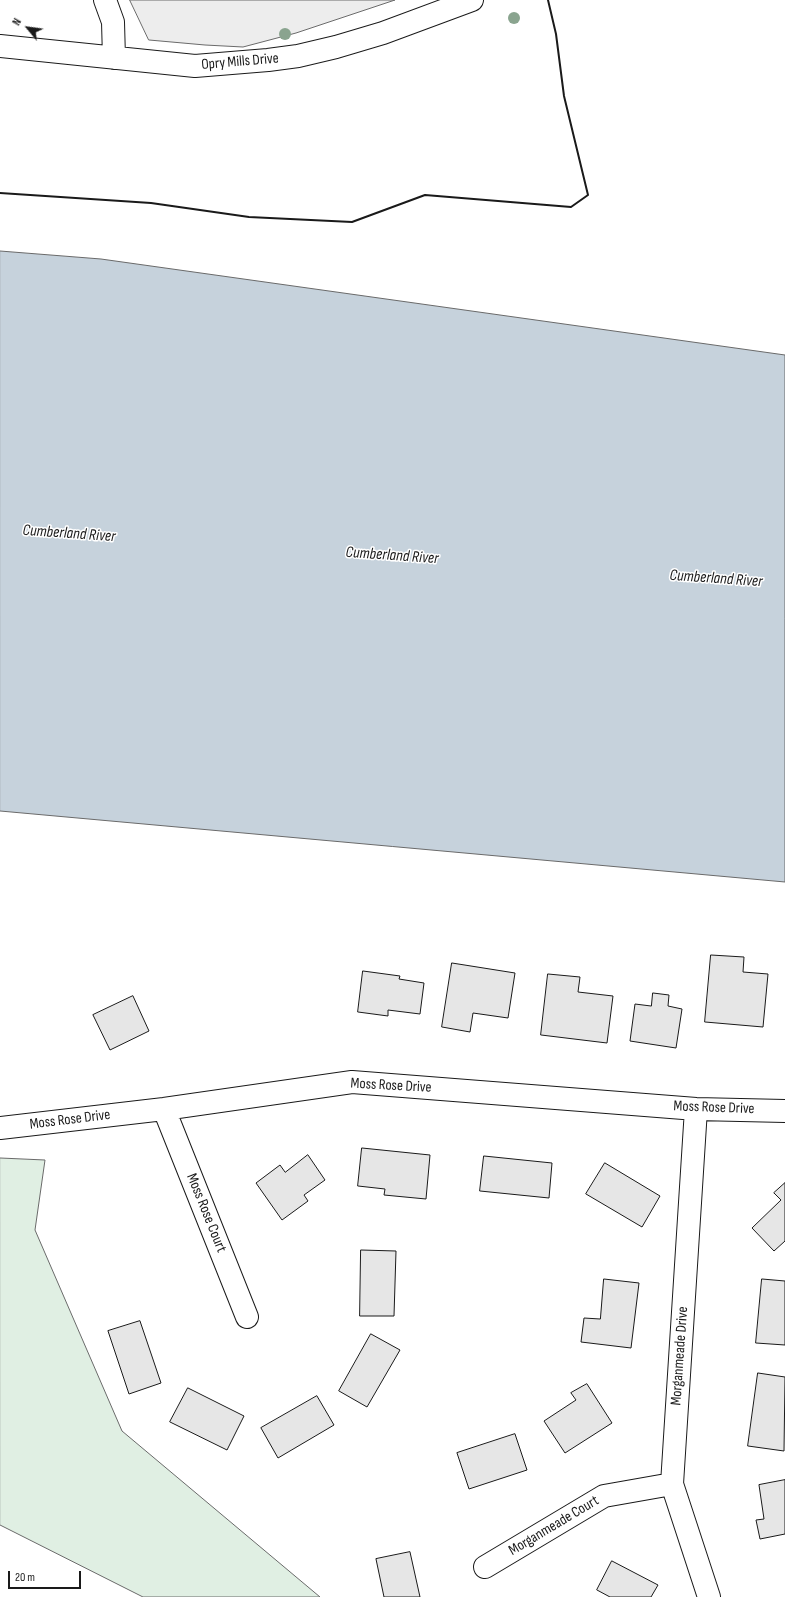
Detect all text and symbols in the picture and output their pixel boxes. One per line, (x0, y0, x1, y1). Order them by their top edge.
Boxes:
north arrow (8, 8, 48, 48)
text: N (10, 16, 24, 28)
street label: Opry Mills Drive (201, 50, 279, 74)
water label: Cumberland River (22, 521, 116, 547)
water label: Cumberland River (345, 543, 439, 569)
water label: Cumberland River (669, 566, 763, 592)
street label: Moss Rose Drive (350, 1075, 432, 1097)
street label: Moss Rose Drive (673, 1098, 755, 1118)
street label: Moss Rose Drive (29, 1106, 111, 1134)
street label: Moss Rose Court (182, 1171, 230, 1255)
street label: Morganmeade Drive (668, 1306, 692, 1406)
street label: Morganmeade Court (506, 1492, 602, 1560)
scale bar (10, 1563, 83, 1589)
text: 20 m (15, 1570, 35, 1585)

